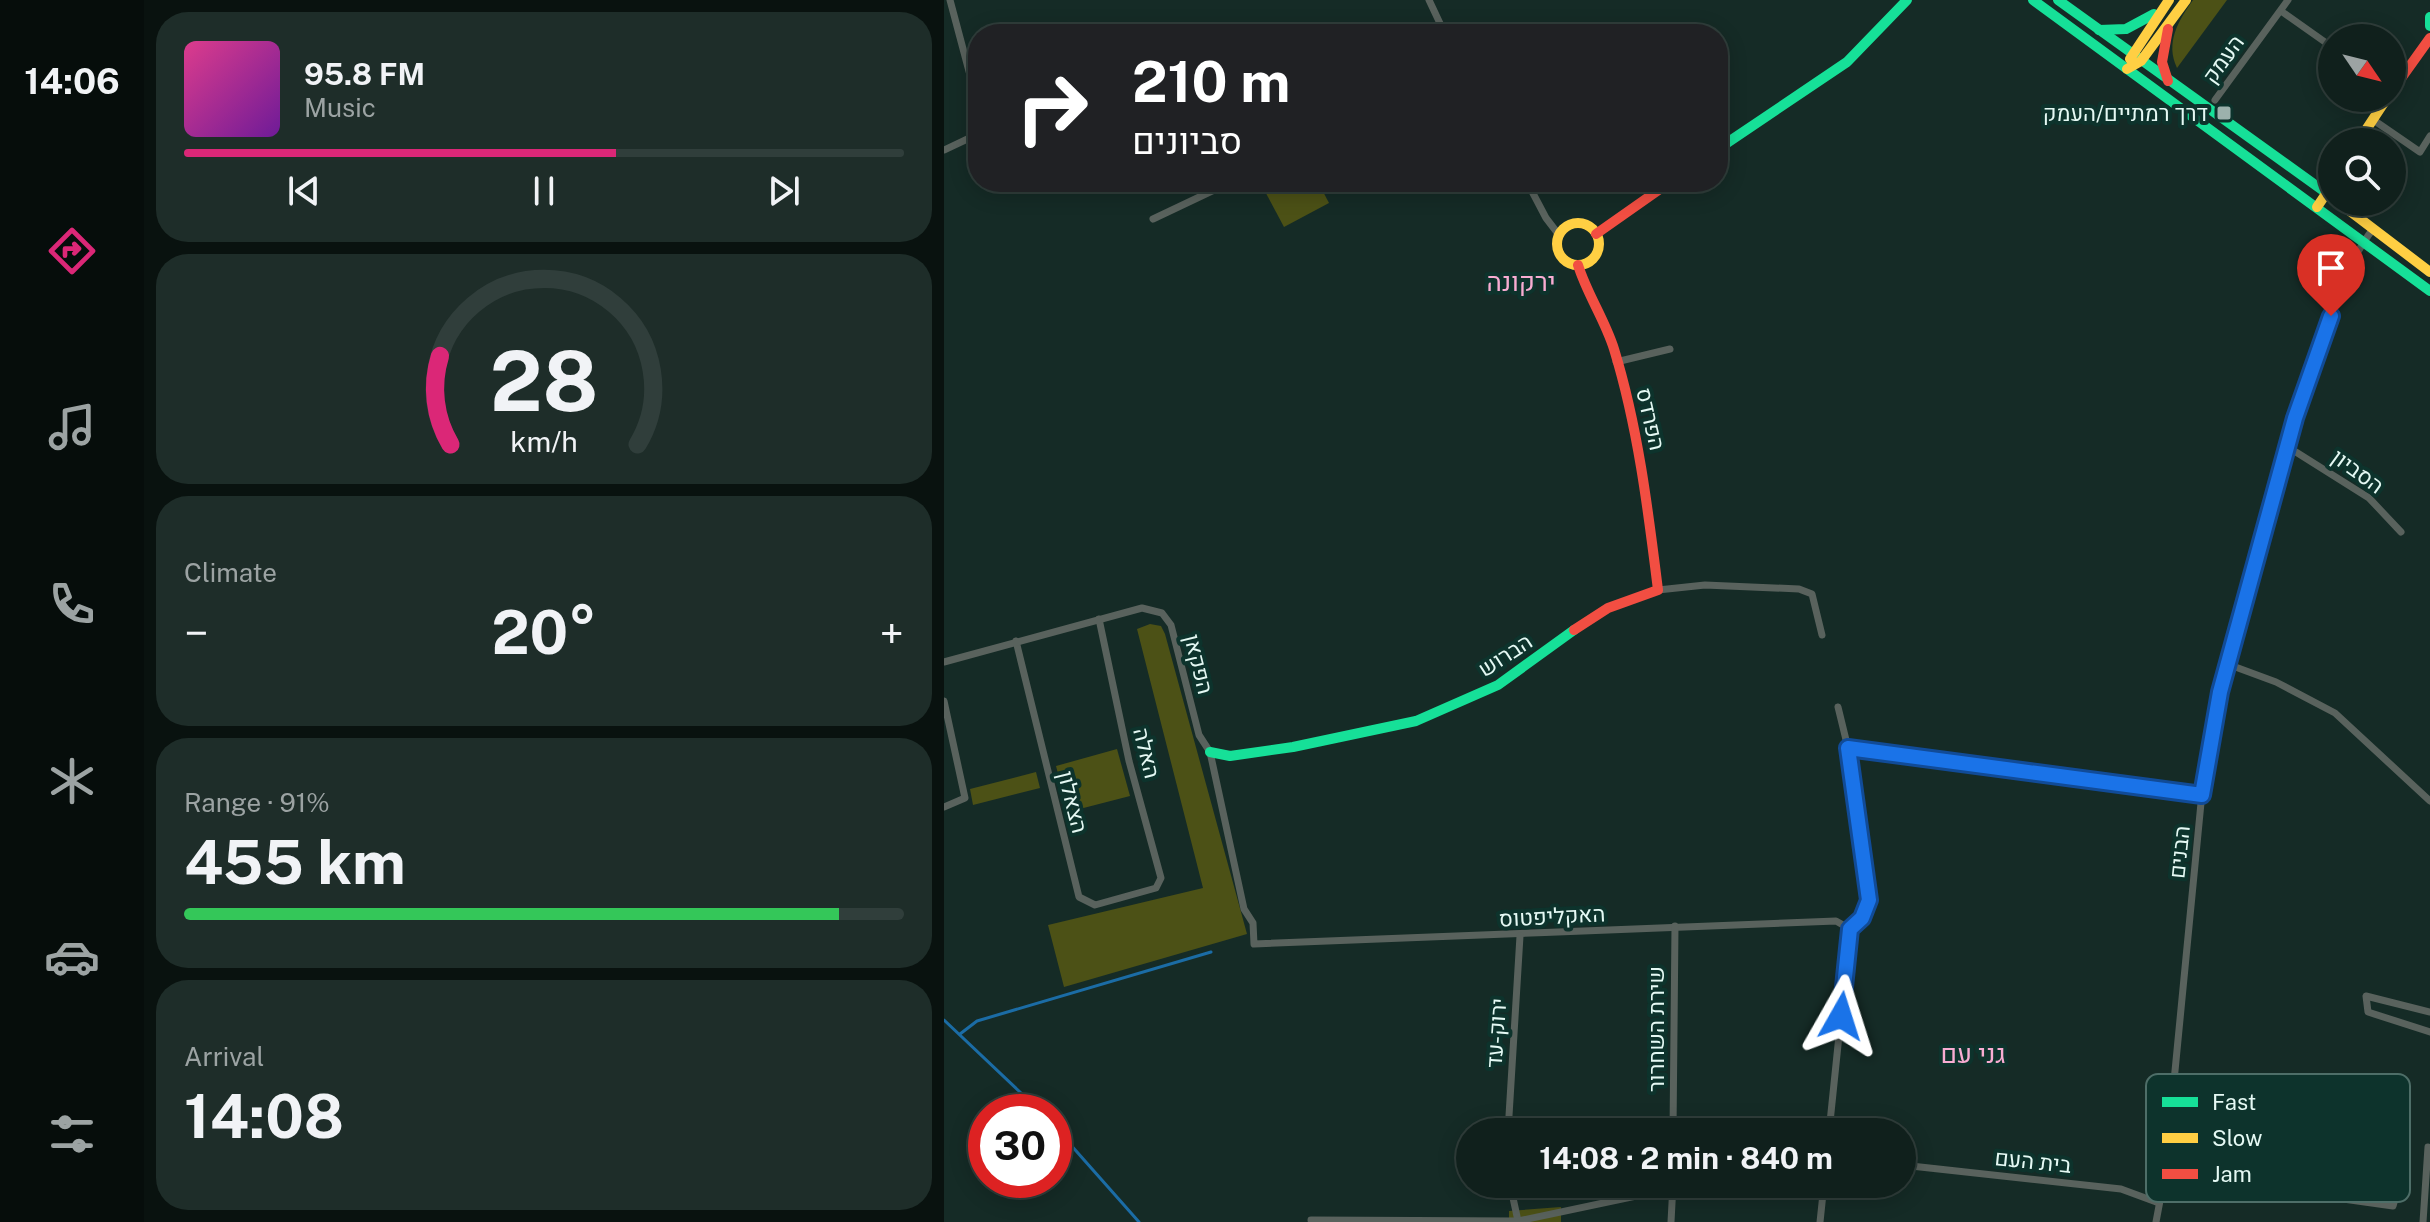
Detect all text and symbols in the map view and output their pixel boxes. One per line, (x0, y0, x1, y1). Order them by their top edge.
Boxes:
north arrow (2318, 24, 2406, 112)
map controls (2318, 24, 2406, 216)
street label: העמק (2197, 30, 2249, 88)
text: 210 m (1132, 49, 1290, 115)
text: 95.8 FM (304, 56, 425, 92)
icon: right (1000, 56, 1104, 160)
text: 14:06 (24, 60, 120, 102)
text: Music (304, 92, 376, 123)
place label: דרך רמתיים/העמק (2043, 100, 2208, 126)
marker: דרך רמתיים/העמק (2215, 104, 2233, 122)
text: סביונים (1132, 120, 1242, 162)
button: search (2318, 128, 2406, 216)
icon: previous (282, 169, 326, 213)
icon: pause (522, 169, 566, 213)
icon: next (762, 169, 806, 213)
icon: directions (44, 223, 100, 279)
pin (2297, 234, 2365, 316)
icon: arrive (2309, 246, 2353, 290)
district label: ירקונה (1486, 266, 1556, 297)
text: 28 (490, 332, 598, 430)
street label: הפרדס (1631, 385, 1671, 453)
icon: music (44, 399, 100, 455)
text: km/h (510, 425, 578, 458)
street label: הסביון (2327, 443, 2389, 499)
text: Climate (184, 557, 277, 588)
icon: phone (44, 576, 100, 632)
text: 20° (491, 597, 597, 668)
text: − (184, 607, 208, 659)
text: + (880, 607, 904, 659)
street label: הברוש (1473, 628, 1537, 682)
street label: הפקאן (1179, 631, 1219, 697)
street label: האלה (1128, 725, 1166, 781)
icon: climate (44, 753, 100, 809)
street label: הצאלון (1053, 768, 1093, 836)
text: Range · 91% (184, 787, 330, 818)
street label: הבנים (2163, 824, 2195, 880)
text: 455 km (184, 827, 406, 898)
street label: האקליפטוס (1498, 900, 1606, 932)
icon: car (44, 929, 100, 985)
street label: שירת השחרור (1643, 966, 1669, 1092)
position arrow (1799, 974, 1883, 1058)
street label: ירוק-עד (1481, 997, 1511, 1069)
district label: גני עם (1940, 1038, 2006, 1069)
text: Arrival (184, 1041, 264, 1072)
legend (2146, 1074, 2410, 1202)
text: 14:08 (184, 1081, 344, 1152)
text: Fast (2212, 1089, 2256, 1115)
speed limit sign: 30 (968, 1094, 1072, 1198)
icon: filters (44, 1106, 100, 1162)
text: Slow (2212, 1125, 2262, 1151)
text: 14:08 · 2 min · 840 m (1539, 1140, 1833, 1176)
street label: בית העם (1993, 1144, 2073, 1178)
text: Jam (2212, 1161, 2252, 1187)

